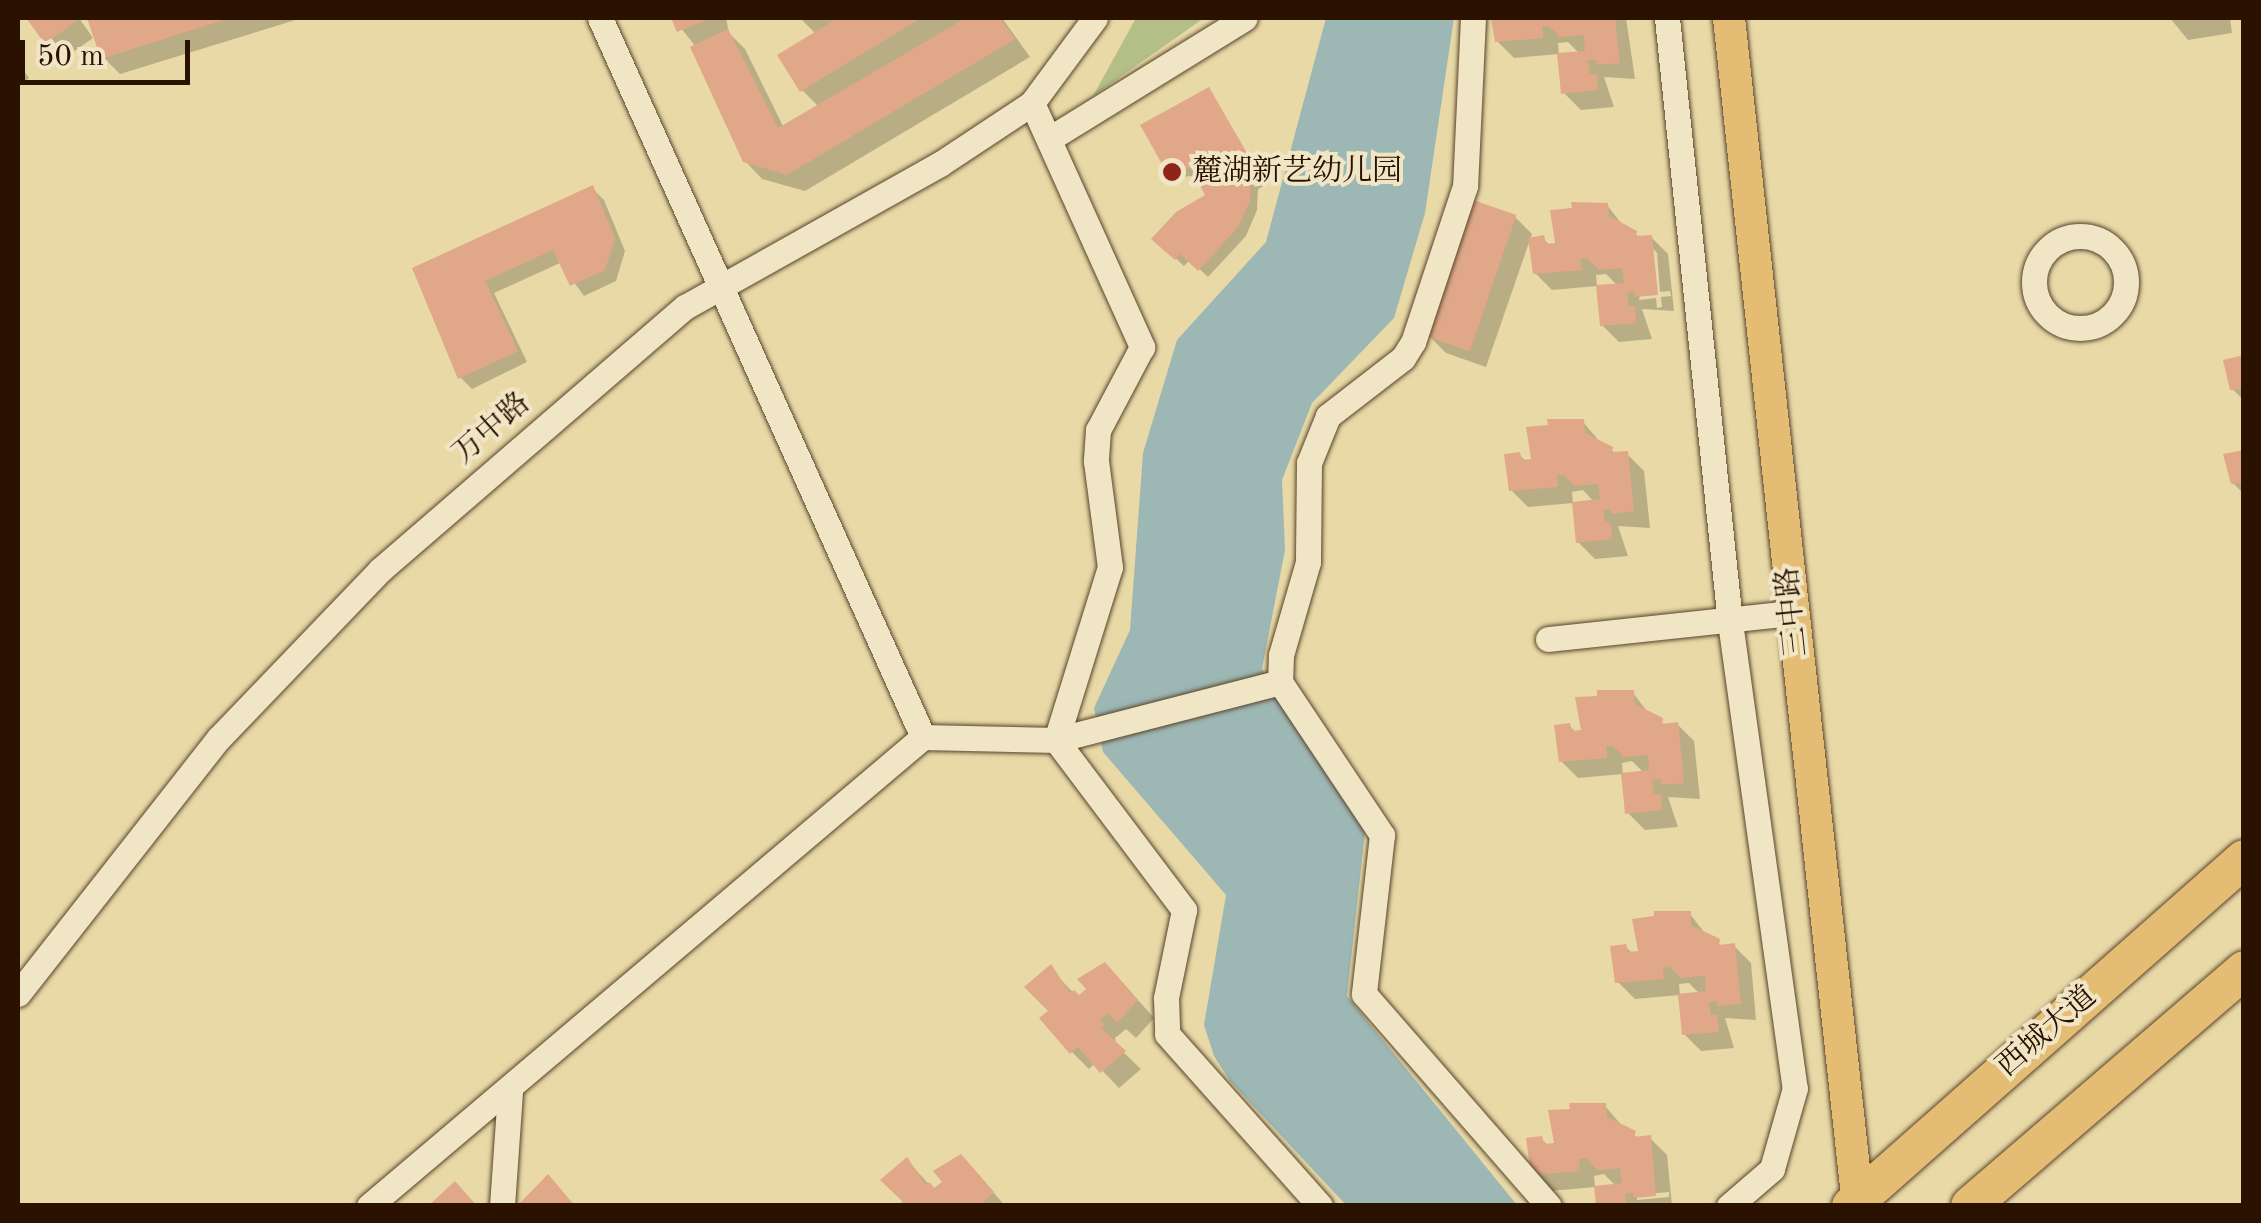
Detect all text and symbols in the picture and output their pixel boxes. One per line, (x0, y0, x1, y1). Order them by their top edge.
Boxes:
scale bar (25, 20, 195, 82)
text: 50 m (37, 42, 104, 72)
place label: 麓湖新艺幼儿园 (1192, 154, 1402, 190)
marker: 麓湖新艺幼儿园 (1161, 161, 1183, 183)
street label: 万中路 (446, 386, 538, 472)
street label: 三中路 (1770, 565, 1816, 659)
street label: 西城大道 (1990, 979, 2104, 1085)

